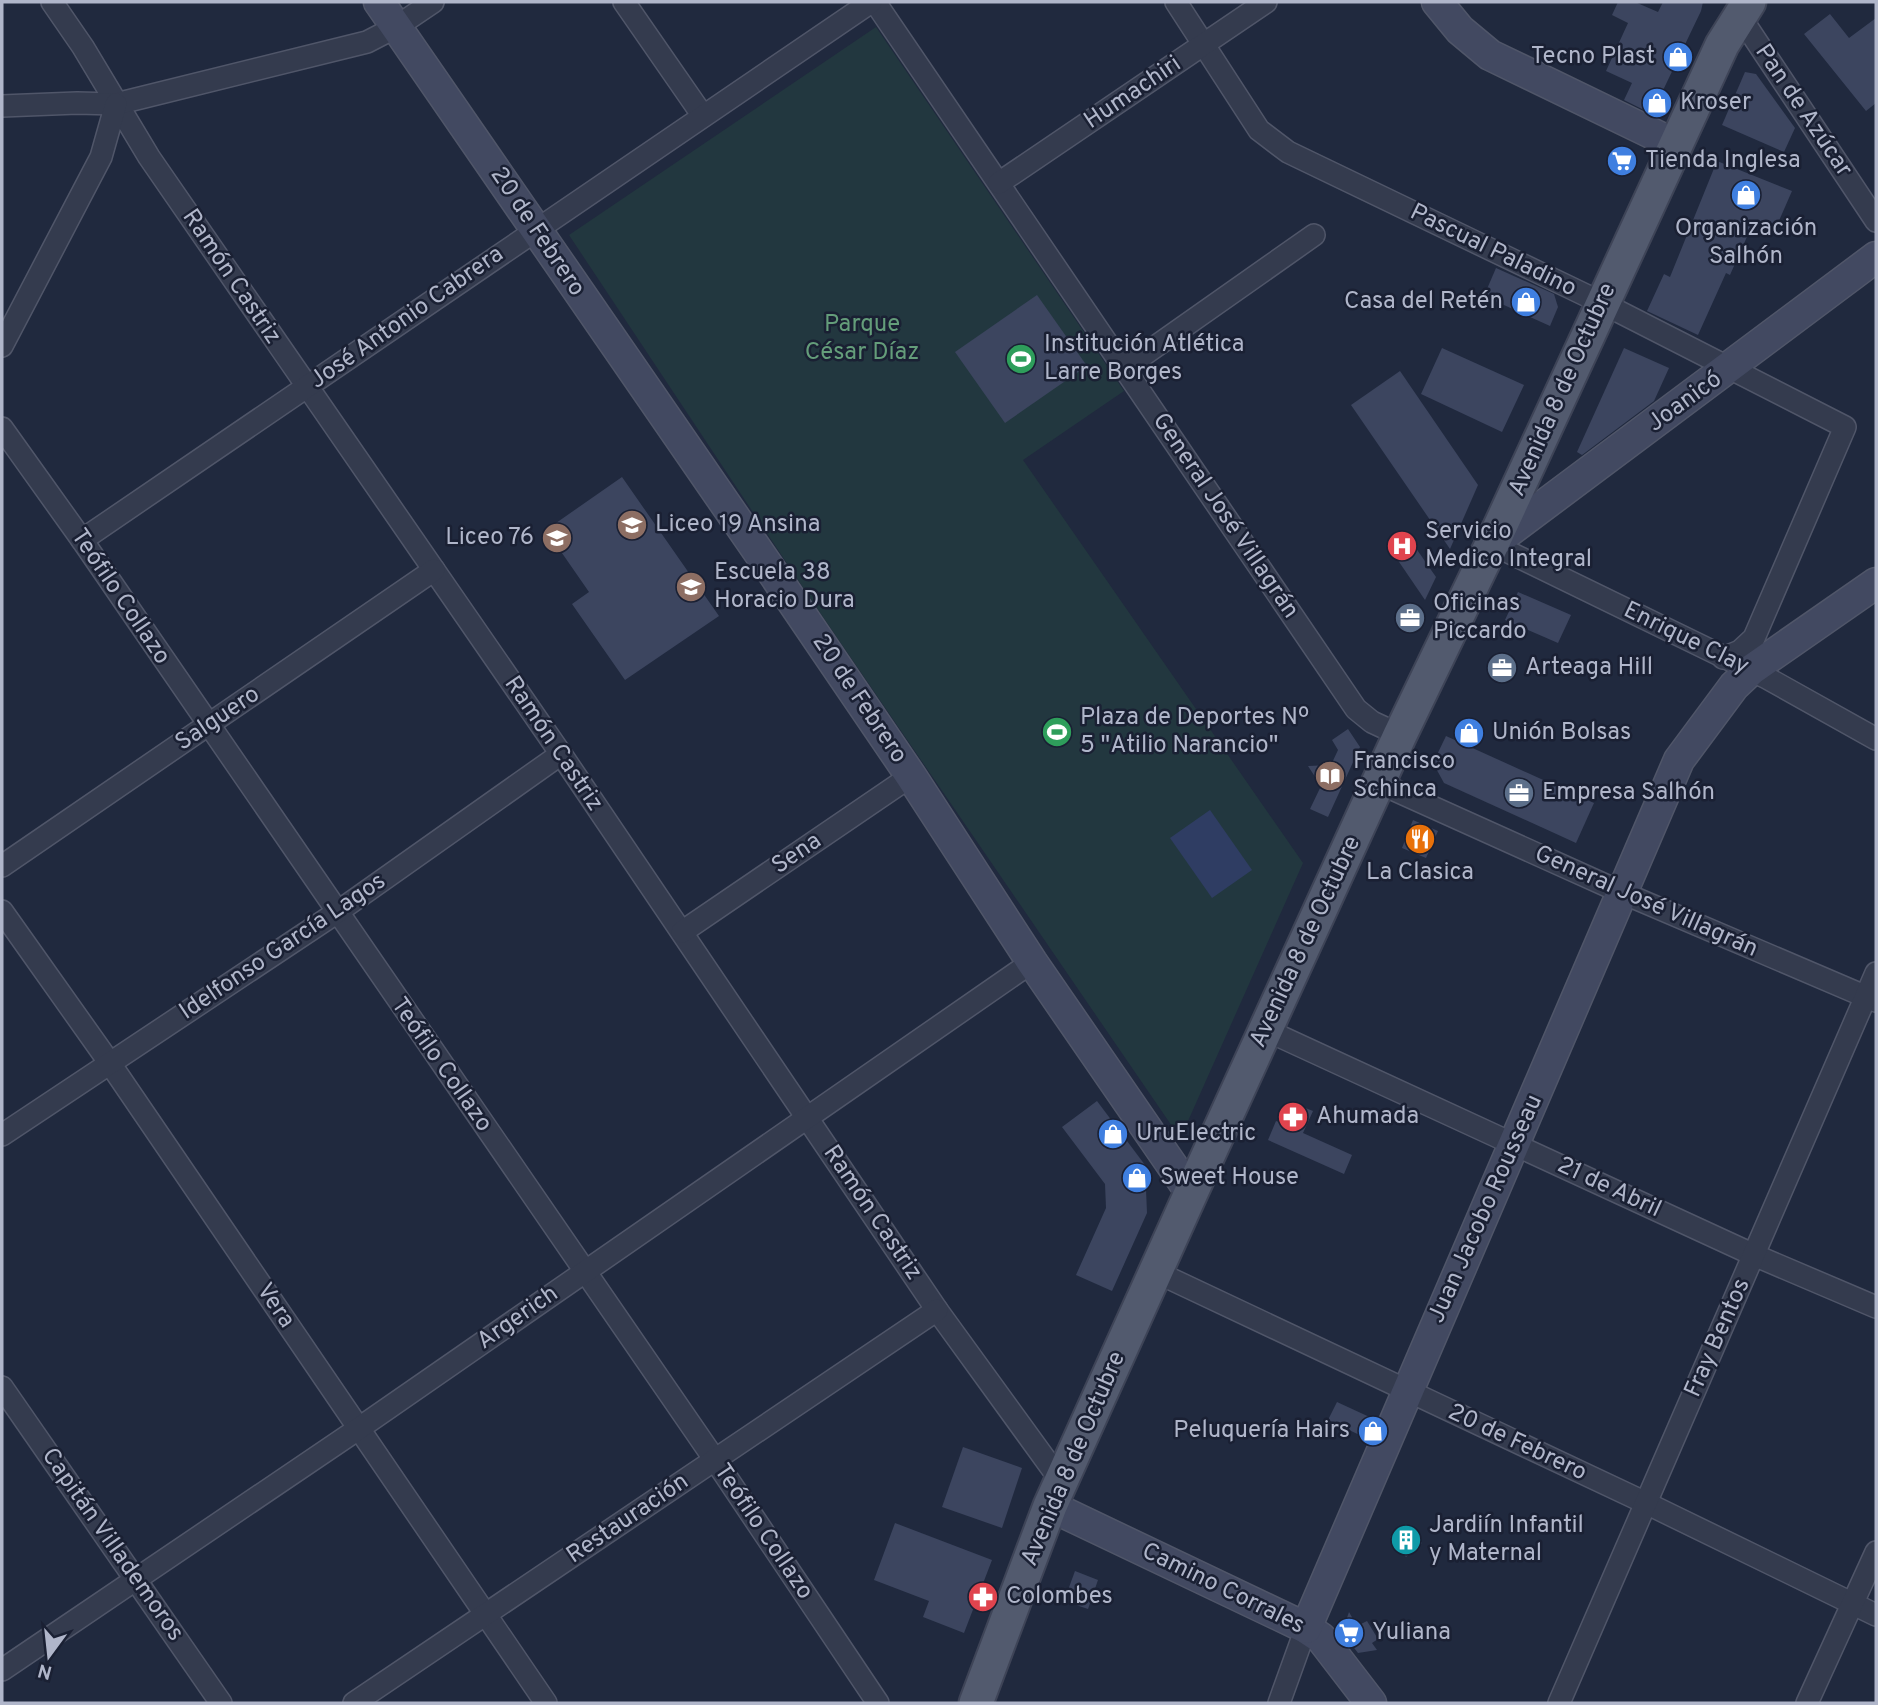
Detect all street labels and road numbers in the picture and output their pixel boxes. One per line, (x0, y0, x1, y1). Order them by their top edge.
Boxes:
street label: Pan de Azúcar (1748, 39, 1858, 183)
street label: Humachiri (1079, 50, 1187, 136)
street label: 20 de Febrero (483, 162, 591, 302)
street label: Pascual Paladino (1405, 198, 1581, 304)
street label: Ramón Castriz (175, 204, 287, 350)
street label: José Antonio Cabrera (304, 240, 510, 396)
street label: Avenida 8 de Octubre (1502, 279, 1624, 501)
street label: Joanicó (1642, 365, 1728, 439)
street label: General José Villagrán (1145, 408, 1305, 624)
street label: Teófilo Collazo (64, 523, 176, 671)
street label: Enrique Clay (1618, 596, 1754, 682)
street label: 20 de Febrero (805, 629, 913, 769)
street label: Ramón Castriz (497, 671, 609, 817)
street label: Salguero (170, 680, 266, 758)
street label: Sena (766, 827, 828, 881)
street label: Avenida 8 de Octubre (1244, 831, 1368, 1053)
street label: General José Villagrán (1530, 839, 1762, 965)
street label: Idelfonso García Lagos (174, 867, 392, 1027)
street label: Teófilo Collazo (384, 992, 498, 1138)
street label: Juan Jacobo Rousseau (1422, 1090, 1550, 1328)
street label: Ramón Castriz (816, 1140, 928, 1286)
street label: 21 de Abril (1552, 1151, 1666, 1225)
street label: Fray Bentos (1678, 1274, 1758, 1402)
street label: Vera (249, 1278, 301, 1334)
street label: Argerich (472, 1279, 564, 1357)
street label: Avenida 8 de Octubre (1015, 1347, 1133, 1571)
street label: 20 de Febrero (1443, 1398, 1591, 1488)
street label: Capitán Villademoros (34, 1443, 190, 1647)
street label: Teófilo Collazo (707, 1458, 819, 1606)
street label: Restauración (561, 1467, 695, 1571)
street label: Camino Corrales (1137, 1537, 1309, 1641)

